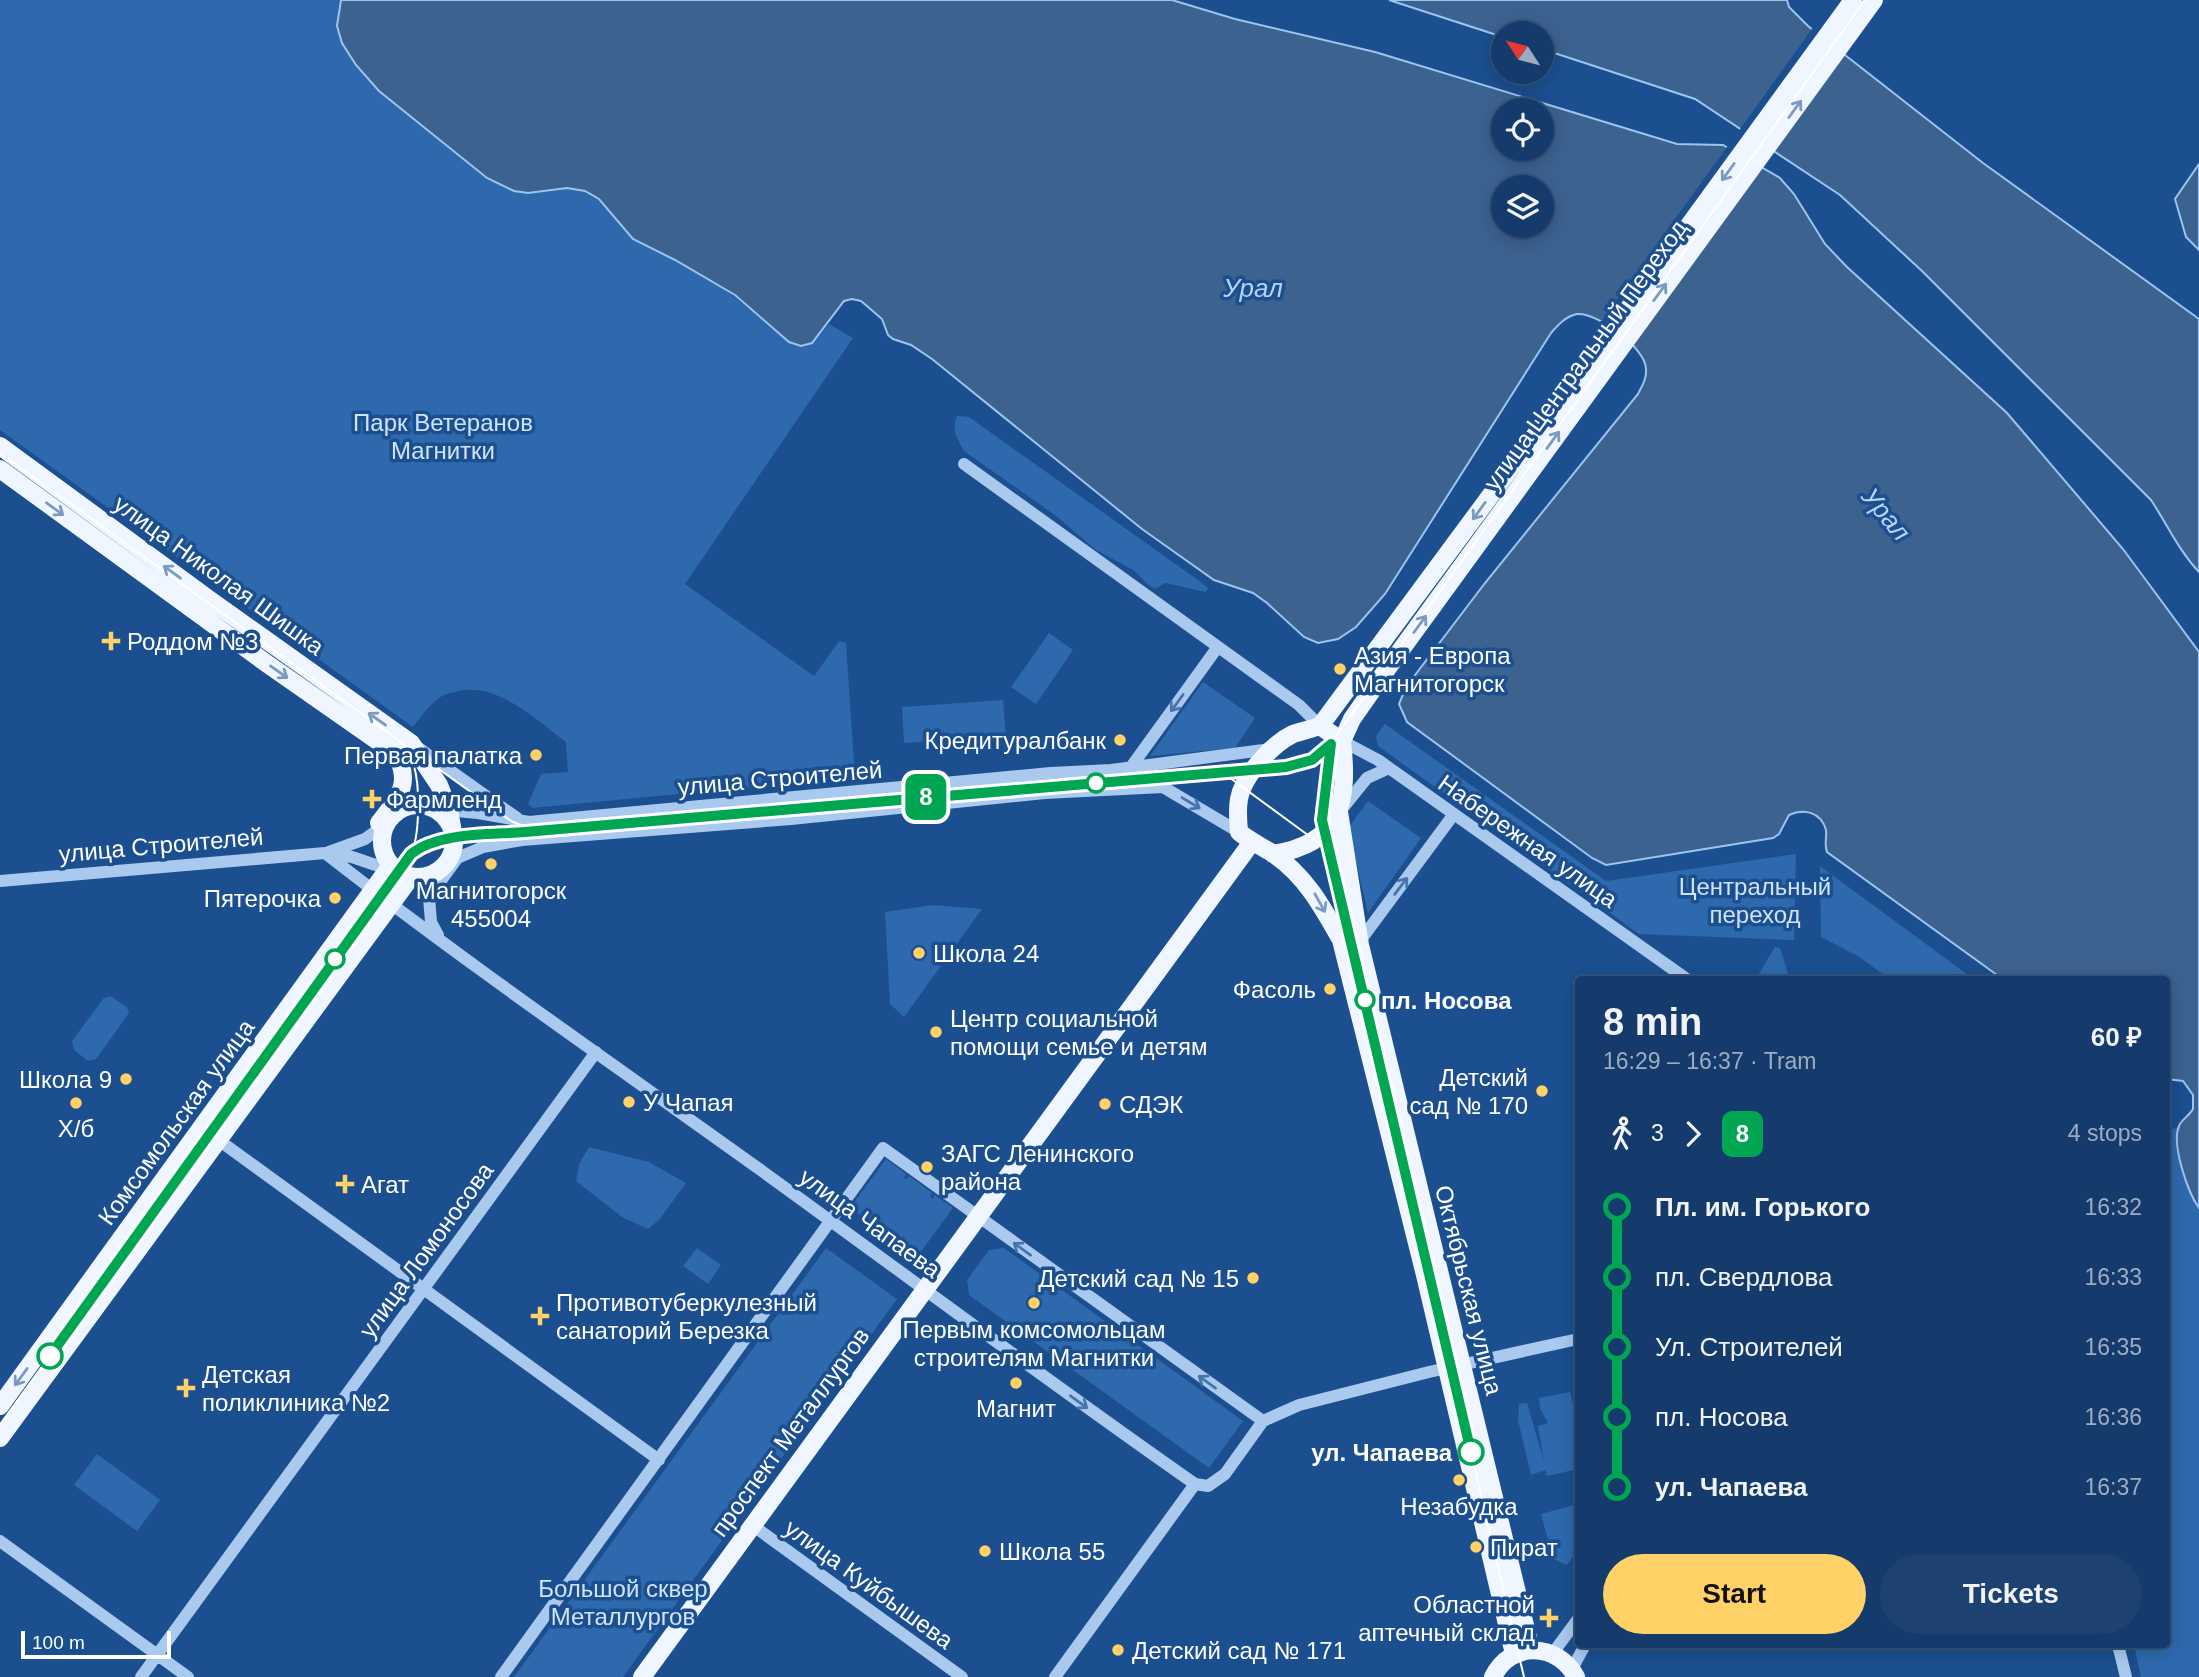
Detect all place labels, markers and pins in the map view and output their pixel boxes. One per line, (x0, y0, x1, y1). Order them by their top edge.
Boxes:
place label: Роддом №3 (127, 628, 258, 655)
marker: Роддом №3 (101, 631, 121, 651)
place label: Азия - Европа Магнитогорск (1354, 642, 1511, 697)
marker: Азия - Европа Магнитогорск (1332, 661, 1348, 677)
place label: Кредитуралбанк (924, 727, 1107, 754)
marker: Кредитуралбанк (1112, 732, 1128, 748)
place label: Первая палатка (344, 742, 523, 769)
marker: Первая палатка (528, 747, 544, 763)
unlabelled marker (1086, 773, 1106, 793)
place label: Фармленд (386, 786, 502, 813)
marker: Фармленд (364, 791, 380, 807)
marker: Магнитогорск 455004 (483, 856, 499, 872)
place label: Магнитогорск 455004 (416, 877, 567, 932)
place label: Пятерочка (204, 885, 322, 912)
marker: Пятерочка (327, 890, 343, 906)
place label: Школа 24 (933, 940, 1039, 967)
marker: Школа 24 (911, 945, 927, 961)
unlabelled marker (325, 949, 345, 969)
place label: Фасоль (1233, 976, 1316, 1003)
marker: Фасоль (1322, 981, 1338, 997)
place label: пл. Носова (1381, 987, 1512, 1014)
marker: пл. Носова (1355, 990, 1375, 1010)
place label: Центр социальной помощи семье и детям (950, 1005, 1208, 1060)
marker: Центр социальной помощи семье и детям (928, 1024, 944, 1040)
place label: Детский сад № 170 (1410, 1064, 1528, 1119)
place label: Школа 9 (19, 1066, 112, 1093)
marker: Школа 9 (118, 1071, 134, 1087)
marker: Детский сад № 170 (1534, 1083, 1550, 1099)
place label: У Чапая (643, 1089, 734, 1116)
place label: СДЭК (1119, 1091, 1183, 1118)
marker: У Чапая (621, 1094, 637, 1110)
marker: Х/б (68, 1095, 84, 1111)
marker: СДЭК (1097, 1096, 1113, 1112)
place label: Х/б (58, 1115, 94, 1142)
place label: ЗАГС Ленинского района (941, 1140, 1134, 1195)
marker: ЗАГС Ленинского района (919, 1159, 935, 1175)
place label: Агат (361, 1171, 409, 1198)
marker: Агат (335, 1174, 355, 1194)
place label: Детский сад № 15 (1038, 1265, 1239, 1292)
marker: Детский сад № 15 (1245, 1270, 1261, 1286)
place label: Противотуберкулезный санаторий Березка (556, 1289, 817, 1344)
marker: Первым комсомольцам строителям Магнитки (1026, 1295, 1042, 1311)
marker: Противотуберкулезный санаторий Березка (530, 1306, 550, 1326)
place label: Первым комсомольцам строителям Магнитки (903, 1316, 1165, 1371)
unlabelled marker (37, 1343, 63, 1369)
place label: Детская поликлиника №2 (202, 1361, 390, 1416)
marker: Магнит (1008, 1375, 1024, 1391)
marker: Детская поликлиника №2 (176, 1378, 196, 1398)
place label: Магнит (976, 1395, 1056, 1422)
place label: ул. Чапаева (1311, 1439, 1453, 1466)
marker: ул. Чапаева (1458, 1439, 1484, 1465)
marker: Незабудка (1451, 1472, 1467, 1488)
place label: Незабудка (1400, 1493, 1518, 1520)
place label: Пират (1490, 1534, 1558, 1561)
place label: Школа 55 (999, 1538, 1105, 1565)
marker: Пират (1468, 1539, 1484, 1555)
marker: Школа 55 (977, 1543, 993, 1559)
place label: Областной аптечный склад (1358, 1591, 1535, 1646)
marker: Областной аптечный склад (1541, 1610, 1557, 1626)
place label: Детский сад № 171 (1132, 1637, 1346, 1664)
marker: Детский сад № 171 (1110, 1642, 1126, 1658)

